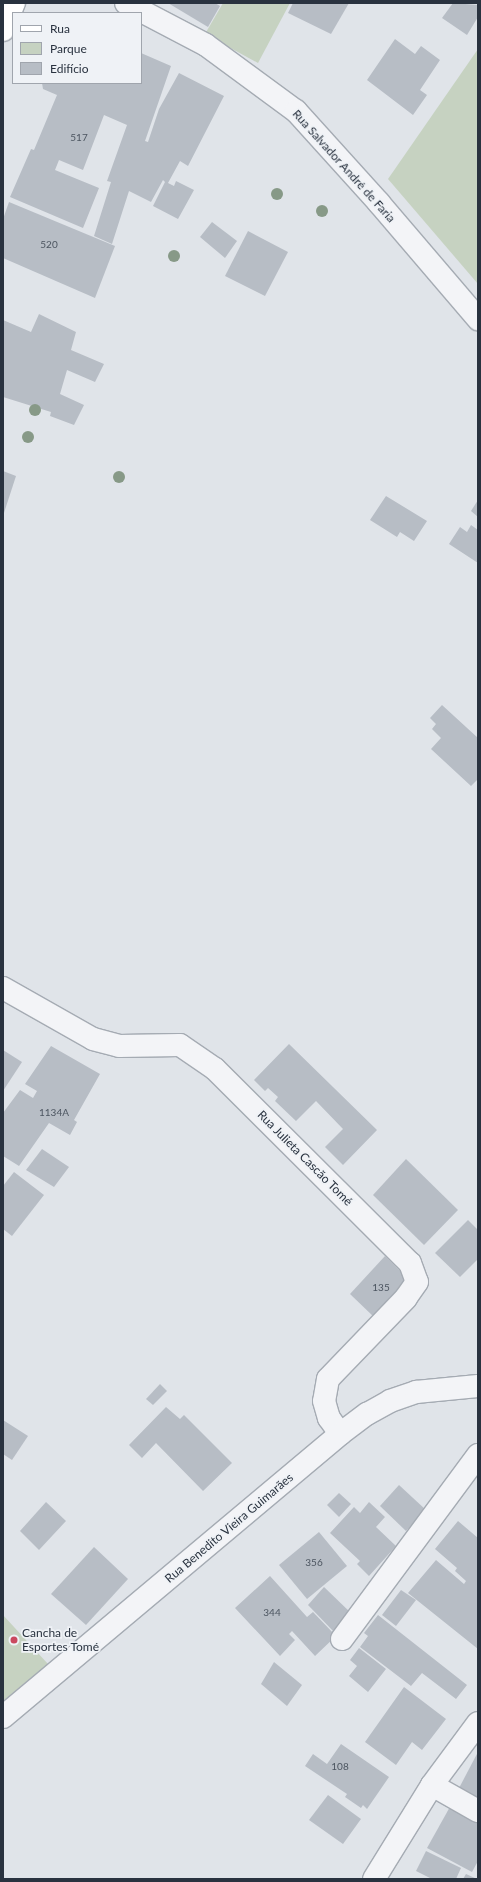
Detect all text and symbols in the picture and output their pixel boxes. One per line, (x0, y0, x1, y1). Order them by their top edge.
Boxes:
legend (12, 12, 142, 84)
text: Rua (50, 21, 70, 36)
text: Parque (50, 41, 87, 56)
text: Edifício (50, 61, 89, 76)
street label: Rua Salvador André de Faria (289, 106, 399, 226)
house number: 517 (70, 132, 88, 144)
house number: 520 (40, 239, 58, 251)
house number: 1134A (39, 1107, 69, 1119)
street label: Rua Julieta Cascão Tomé (254, 1107, 356, 1209)
house number: 135 (372, 1282, 390, 1294)
street label: Rua Benedito Vieira Guimarães (162, 1470, 296, 1586)
house number: 356 (305, 1557, 323, 1569)
house number: 344 (263, 1607, 281, 1619)
place label: Cancha de Esportes Tomé (22, 1626, 99, 1654)
marker: Cancha de Esportes Tomé (9, 1635, 19, 1645)
house number: 108 (331, 1761, 349, 1773)

